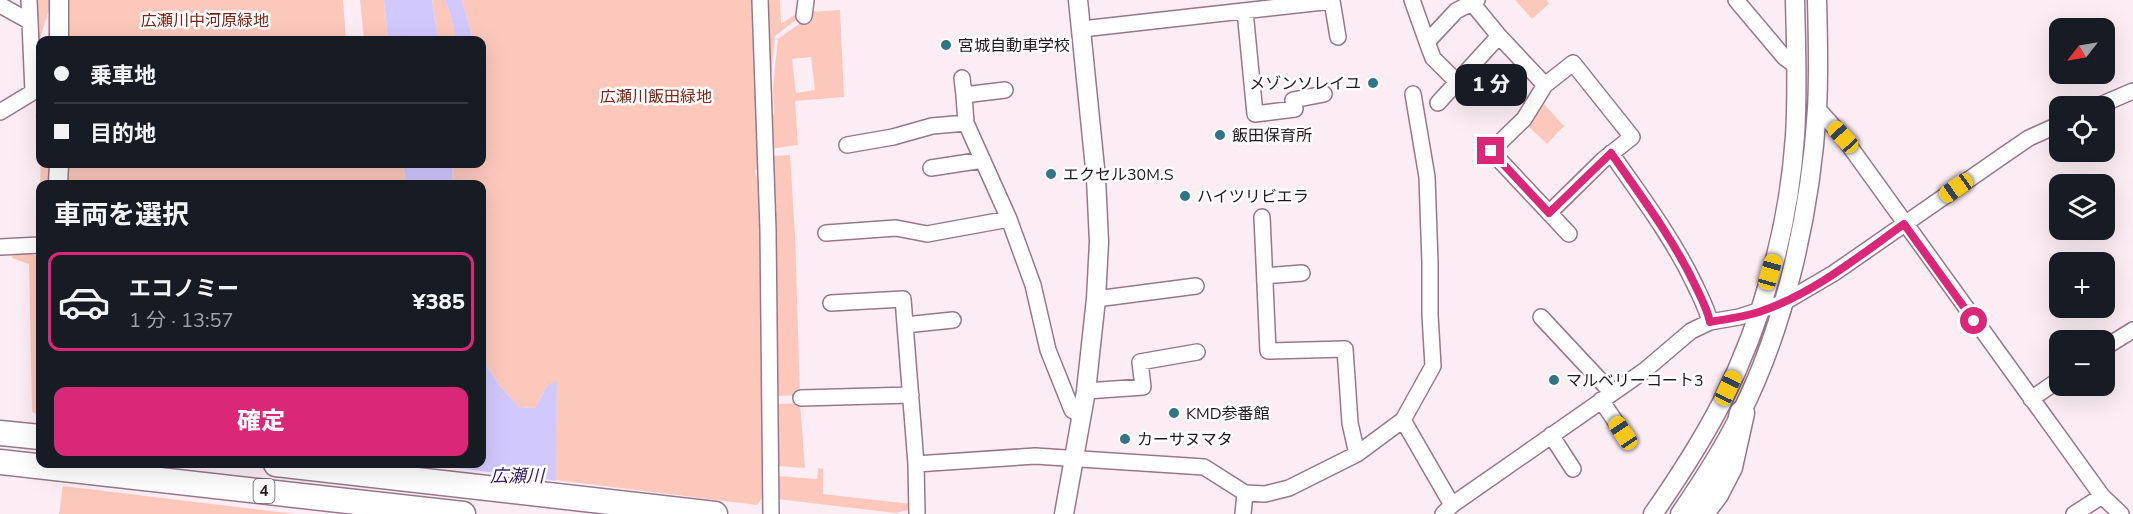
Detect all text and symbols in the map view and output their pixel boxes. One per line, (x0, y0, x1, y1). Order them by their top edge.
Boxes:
park label: 広瀬川中河原緑地 (141, 10, 269, 32)
north arrow (2049, 18, 2115, 84)
map controls (2049, 18, 2115, 396)
place label: 宮城自動車学校 (958, 35, 1070, 57)
marker: 宮城自動車学校 (939, 38, 953, 52)
text: 乗車地 (90, 61, 156, 91)
callout: 1 分 (1455, 64, 1527, 106)
text: 1 分 (1472, 71, 1510, 98)
place label: メゾンソレイユ (1249, 73, 1361, 95)
marker: メゾンソレイユ (1366, 76, 1380, 90)
park label: 広瀬川飯田緑地 (600, 86, 712, 108)
button: locate (2049, 96, 2115, 162)
car (1824, 118, 1862, 156)
text: 目的地 (90, 119, 156, 149)
place label: 飯田保育所 (1232, 125, 1312, 147)
marker: 飯田保育所 (1213, 128, 1227, 142)
route end (1477, 137, 1504, 164)
place label: エクセル30M.S (1063, 164, 1174, 186)
marker: エクセル30M.S (1044, 167, 1058, 181)
car (1936, 170, 1976, 206)
button: layers (2049, 174, 2115, 240)
place label: ハイツリビエラ (1197, 186, 1309, 208)
marker: ハイツリビエラ (1178, 189, 1192, 203)
text: 車両を選択 (54, 197, 189, 234)
car (1756, 252, 1784, 292)
button: + (2049, 252, 2115, 318)
text: エコノミー (129, 274, 239, 304)
icon: car (57, 275, 111, 329)
text: ¥385 (412, 287, 465, 317)
text: 1 分 · 13:57 (129, 307, 234, 334)
route start (1960, 307, 1987, 334)
button: − (2049, 330, 2115, 396)
car (1712, 368, 1744, 408)
place label: マルベリーコート3 (1566, 370, 1704, 392)
marker: マルベリーコート3 (1547, 373, 1561, 387)
button: 確定 (54, 387, 468, 456)
place label: KMD参番館 (1186, 403, 1270, 425)
marker: KMD参番館 (1167, 406, 1181, 420)
car (1605, 413, 1641, 453)
place label: カーサヌマタ (1137, 429, 1233, 451)
marker: カーサヌマタ (1118, 432, 1132, 446)
water label: 広瀬川 (490, 464, 546, 488)
road number: 4 (254, 479, 274, 503)

